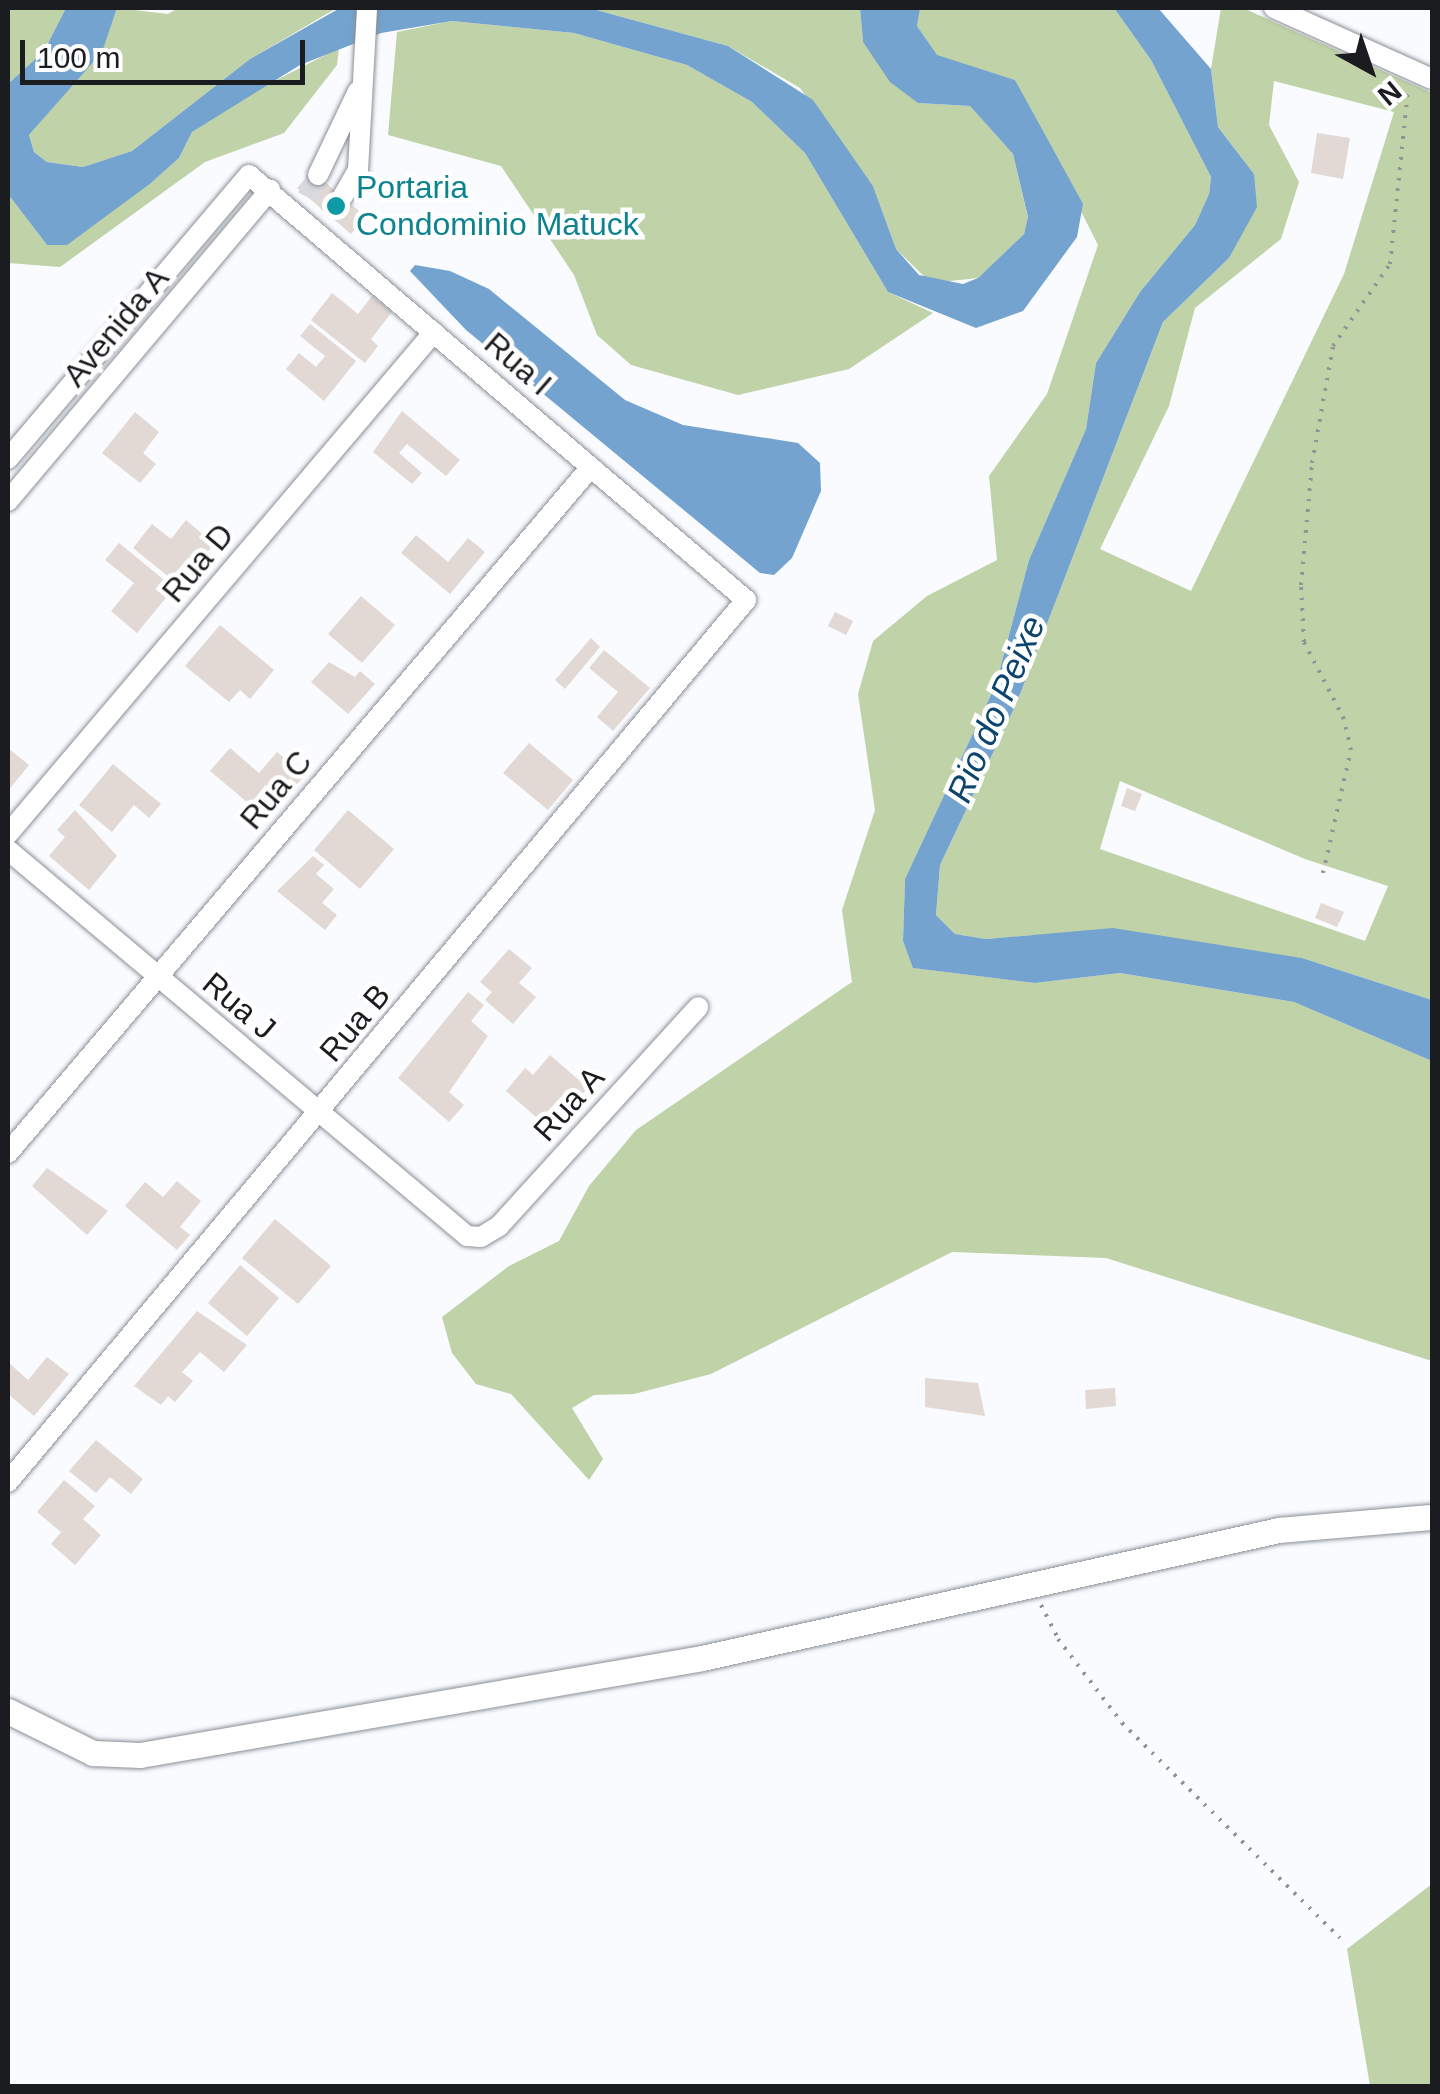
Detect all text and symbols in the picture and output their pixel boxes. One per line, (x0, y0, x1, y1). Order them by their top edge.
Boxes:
scale bar (25, 20, 310, 82)
north arrow (1320, 20, 1420, 120)
text: 100 m (37, 41, 120, 74)
text: N (1372, 75, 1407, 112)
place label: Portaria Condominio Matuck (356, 169, 639, 244)
marker: Portaria Condominio Matuck (325, 195, 347, 217)
street label: Avenida A (55, 259, 177, 395)
street label: Rua I (477, 324, 559, 404)
street label: Rua D (154, 516, 242, 610)
water label: Rio do Peixe (938, 609, 1054, 809)
street label: Rua C (232, 743, 320, 837)
street label: Rua J (195, 964, 283, 1048)
street label: Rua B (312, 977, 398, 1069)
street label: Rua A (525, 1058, 613, 1150)

